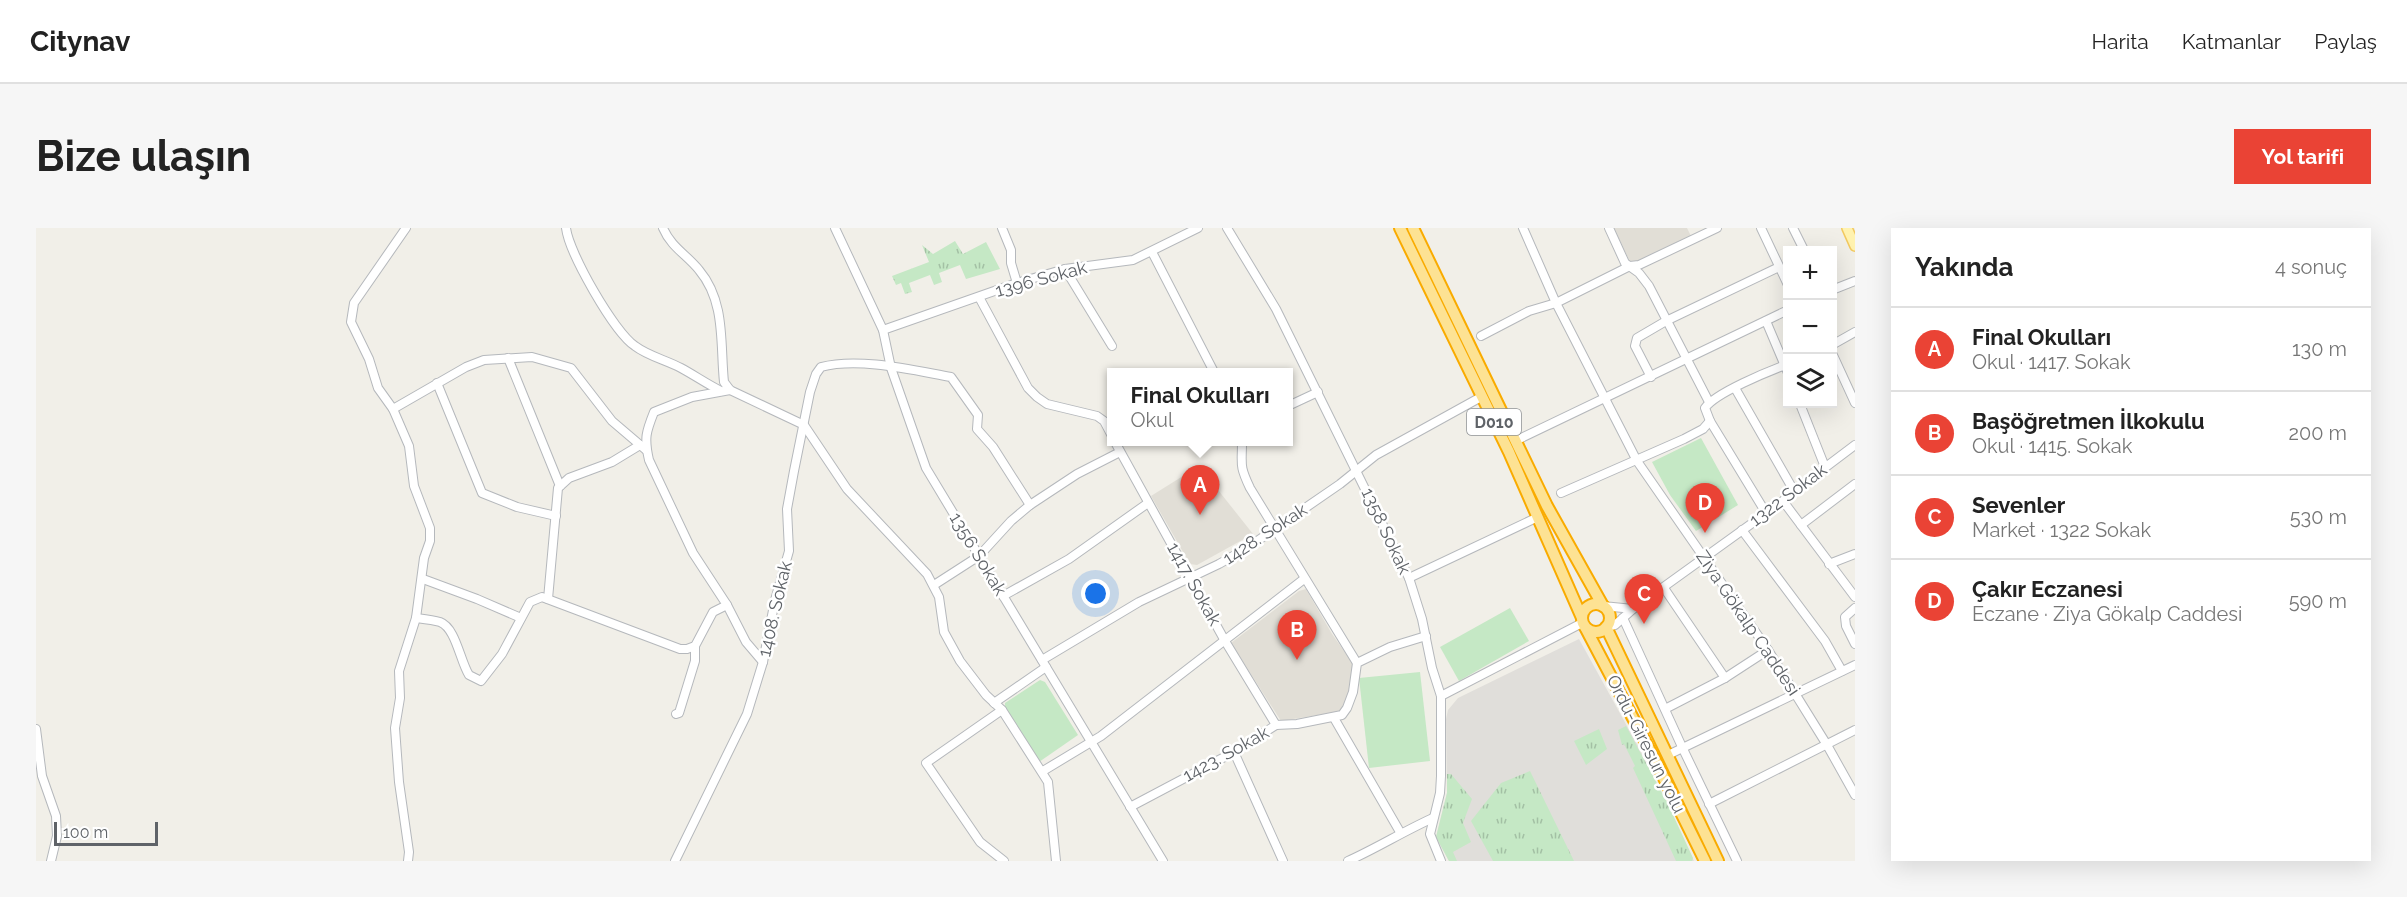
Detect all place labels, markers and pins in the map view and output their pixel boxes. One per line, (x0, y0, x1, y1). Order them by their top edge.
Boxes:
pin: A (1180, 466, 1220, 515)
pin: D (1686, 484, 1724, 533)
pin: C (1624, 574, 1664, 624)
pin: B (1278, 610, 1316, 660)

